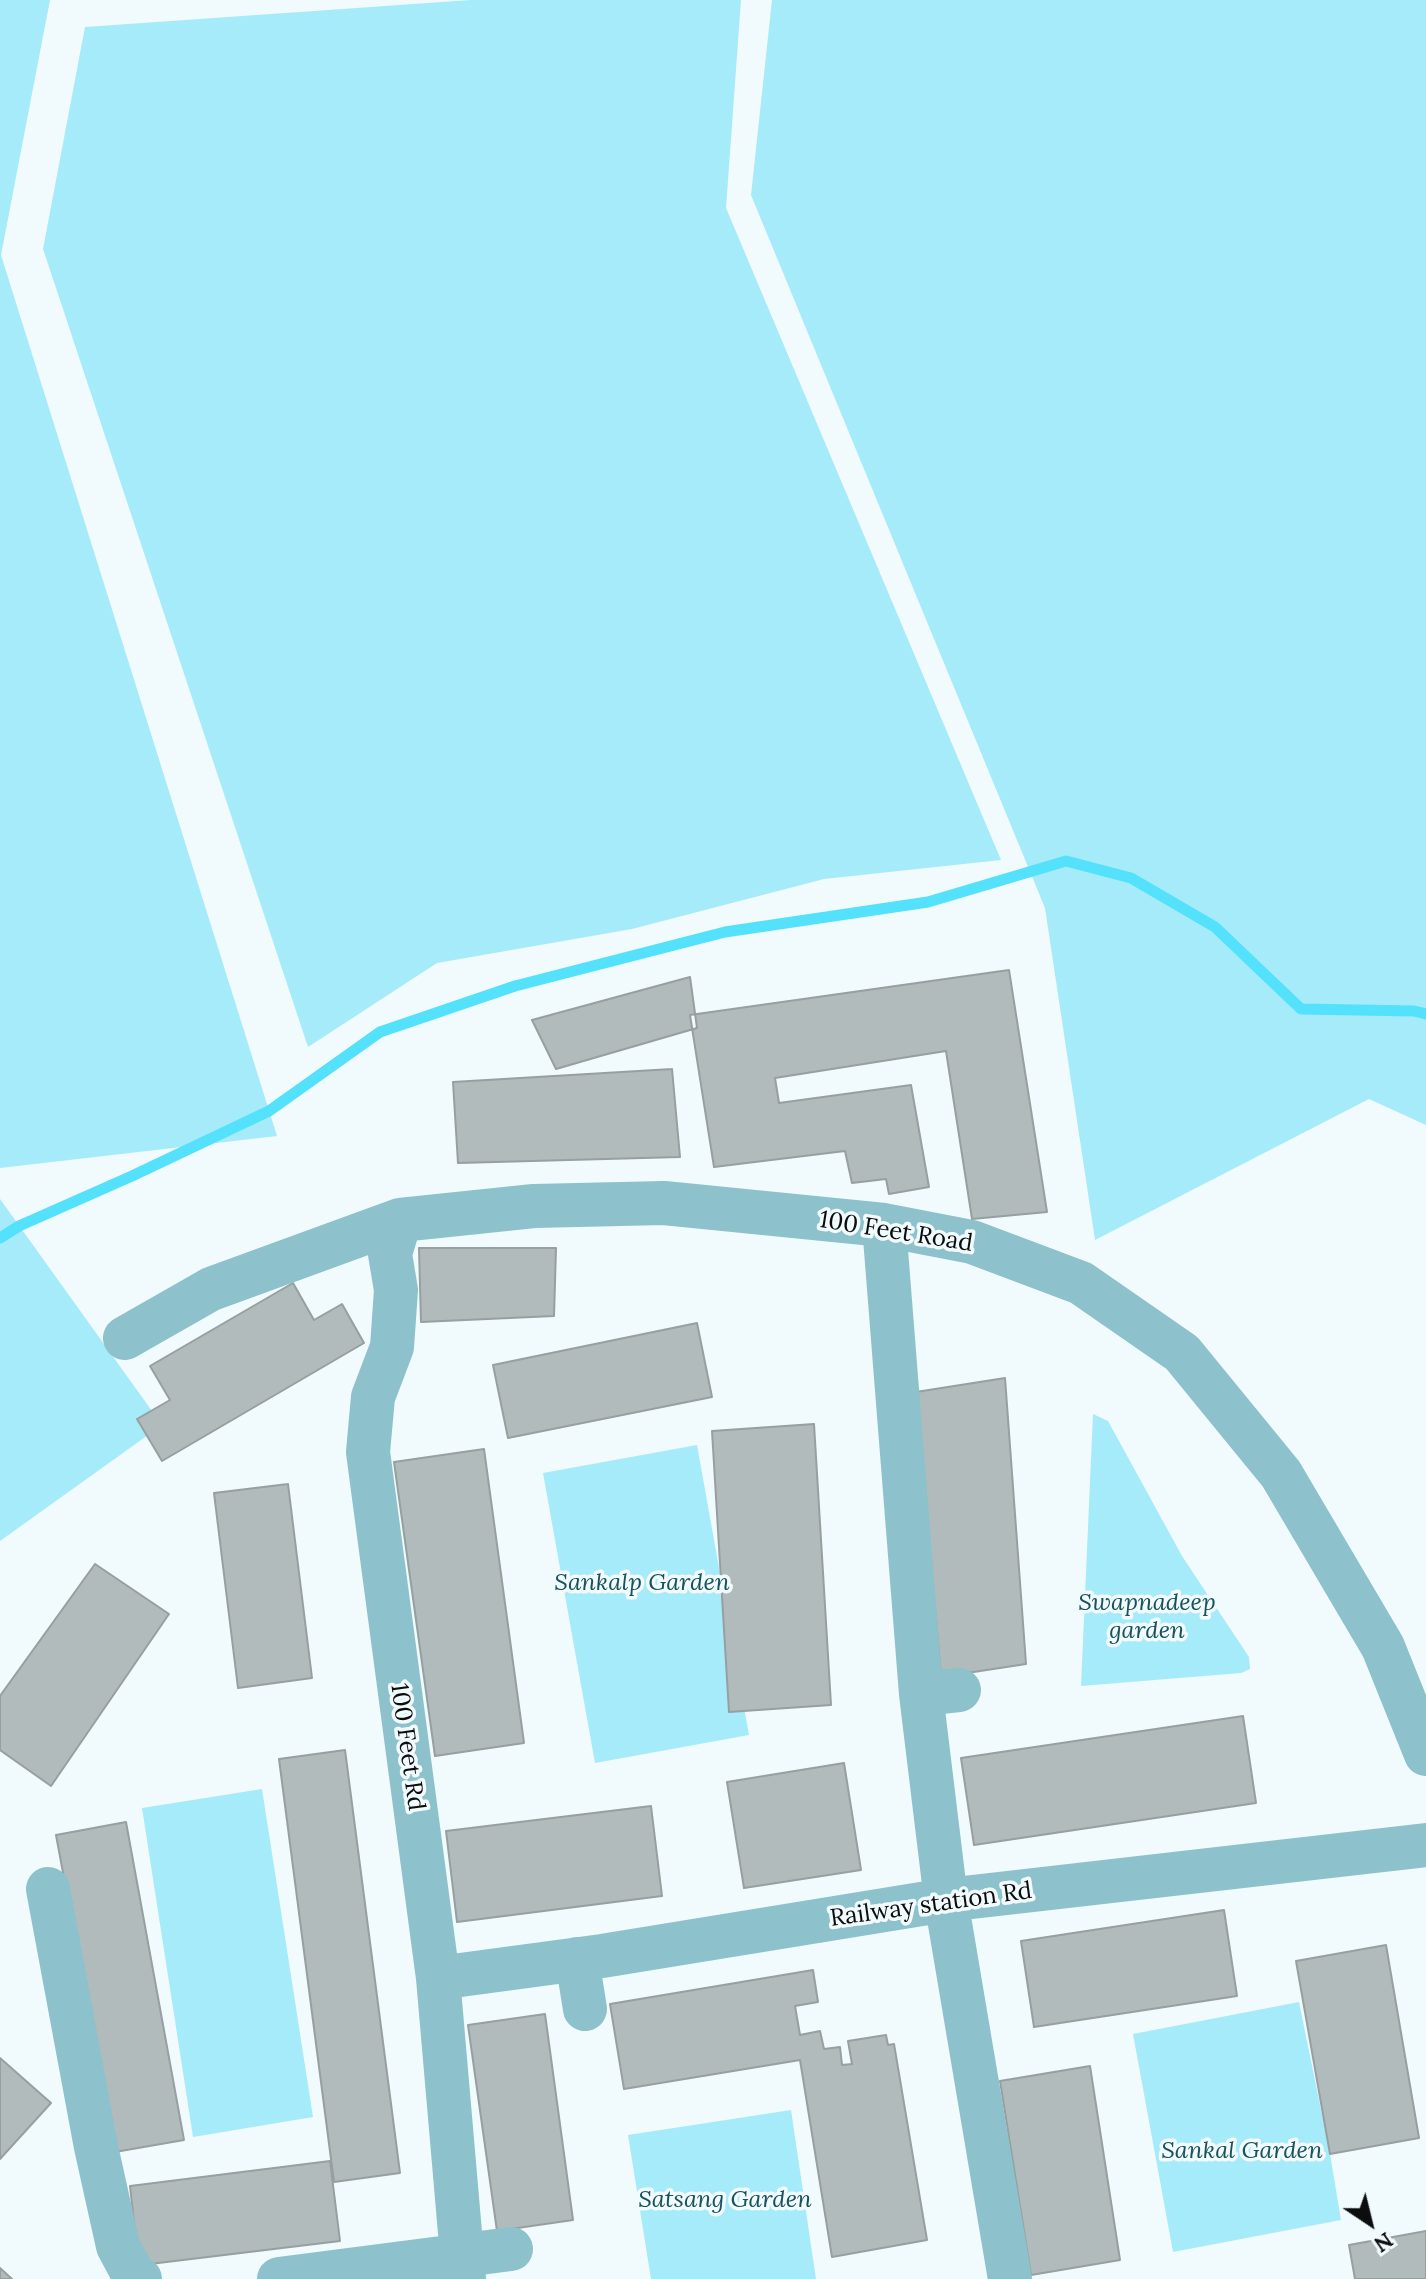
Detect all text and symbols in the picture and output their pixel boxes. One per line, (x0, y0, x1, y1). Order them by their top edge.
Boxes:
street label: 100 Feet Road (817, 1206, 975, 1258)
park label: Sankalp Garden (554, 1569, 730, 1597)
park label: Swapnadeep garden (1078, 1589, 1216, 1645)
street label: 100 Feet Rd (384, 1682, 430, 1812)
street label: Railway station Rd (828, 1877, 1034, 1933)
park label: Sankal Garden (1161, 2137, 1323, 2165)
north arrow (1330, 2183, 1410, 2263)
park label: Satsang Garden (638, 2186, 812, 2214)
text: N (1369, 2226, 1399, 2259)

